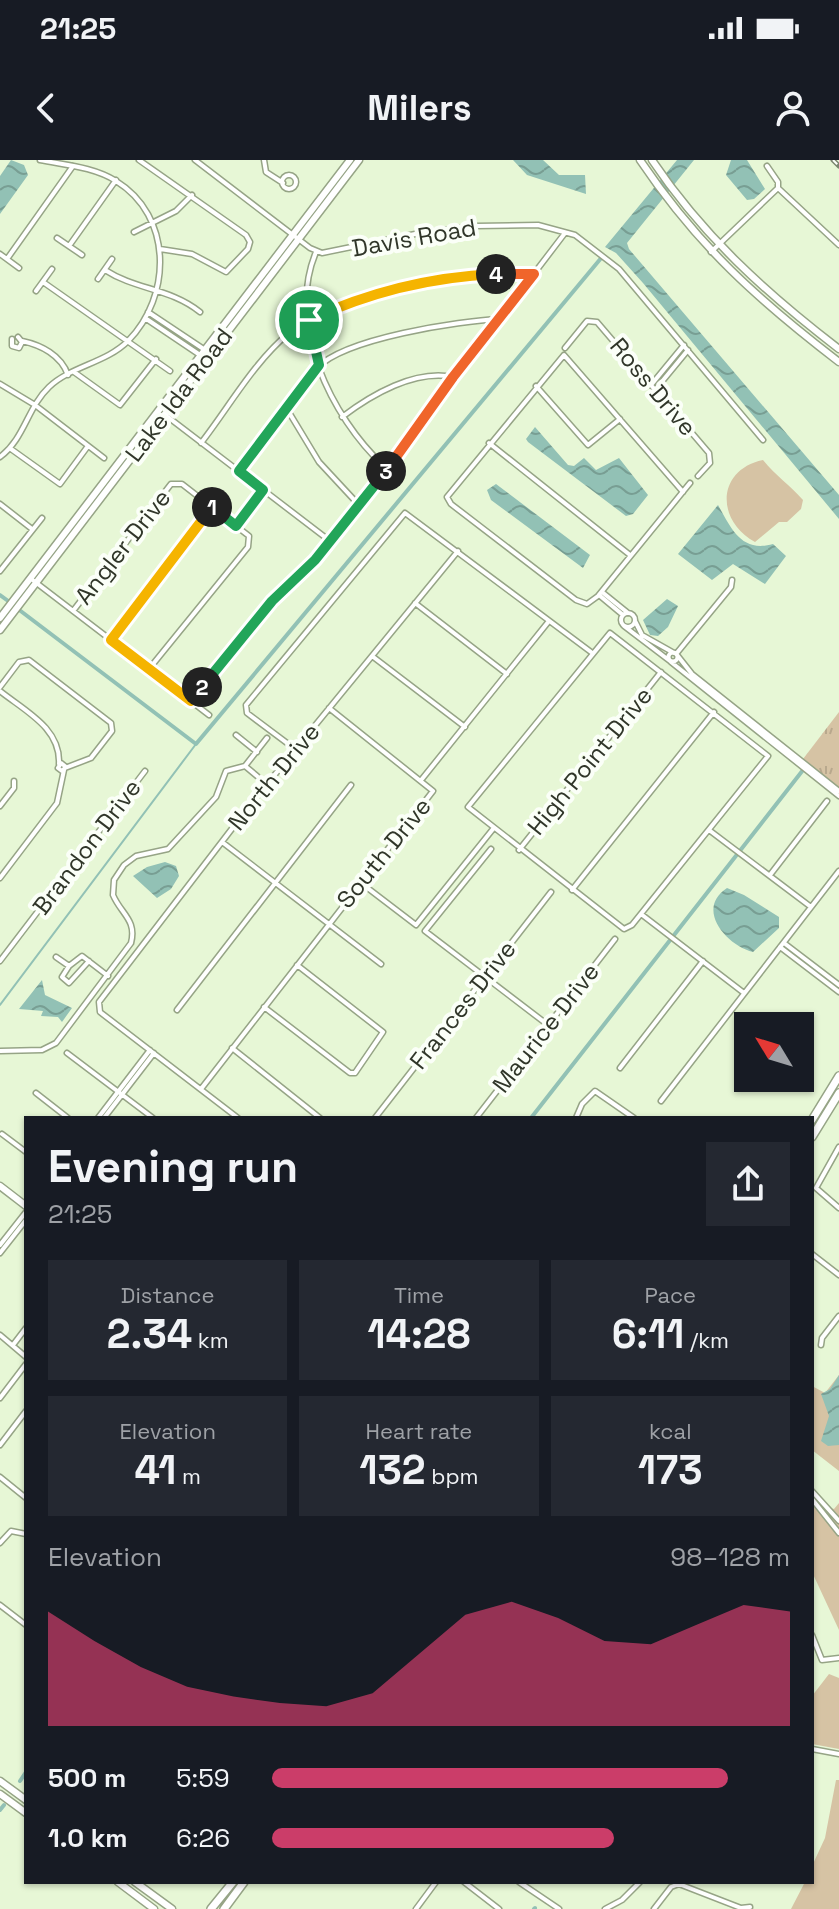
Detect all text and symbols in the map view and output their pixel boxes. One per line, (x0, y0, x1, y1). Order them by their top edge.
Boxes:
text: 21:25 (40, 9, 116, 48)
text: Milers (367, 85, 472, 131)
icon: back (24, 86, 68, 130)
icon: person (771, 86, 815, 130)
street label: Davis Road (349, 211, 478, 264)
pin: 4 (476, 254, 516, 294)
text: 4 (489, 260, 503, 288)
pin (275, 286, 343, 354)
icon: arrive (287, 298, 331, 342)
street label: Lake Ida Road (118, 322, 239, 468)
street label: Ross Drive (603, 331, 703, 442)
pin: 3 (366, 451, 406, 491)
text: 3 (379, 457, 393, 485)
street label: Angler Drive (68, 483, 177, 611)
pin: 1 (192, 487, 232, 527)
text: 1 (207, 493, 217, 521)
pin: 2 (182, 667, 222, 707)
text: 2 (195, 673, 209, 701)
street label: High Point Drive (520, 680, 659, 841)
street label: North Drive (221, 717, 326, 837)
street label: Brandon Drive (26, 773, 148, 921)
street label: South Drive (330, 791, 438, 914)
street label: Frances Drive (403, 934, 523, 1075)
street label: Maurice Drive (485, 957, 606, 1099)
north arrow (734, 1012, 814, 1092)
map controls (734, 1012, 814, 1092)
text: Evening run (48, 1139, 298, 1195)
button: share (706, 1142, 790, 1226)
text: 21:25 (48, 1197, 112, 1231)
text: Distance (121, 1281, 215, 1309)
text: Time (394, 1281, 444, 1309)
text: Pace (645, 1281, 696, 1309)
text: 2.34 (107, 1309, 192, 1360)
text: 14:28 (367, 1309, 471, 1360)
text: 6:11 (612, 1309, 684, 1360)
text: km (192, 1326, 229, 1354)
text: /km (684, 1326, 729, 1354)
text: Elevation (119, 1417, 216, 1445)
text: Heart rate (366, 1417, 472, 1445)
text: kcal (649, 1417, 692, 1445)
text: 41 (134, 1445, 176, 1496)
text: 132 (359, 1445, 426, 1496)
text: 173 (638, 1445, 703, 1496)
text: m (176, 1462, 201, 1490)
text: bpm (426, 1462, 479, 1490)
text: Elevation (48, 1540, 162, 1574)
text: 98–128 m (670, 1540, 790, 1574)
text: 500 m (48, 1761, 126, 1795)
text: 5:59 (176, 1761, 230, 1795)
text: 1.0 km (48, 1821, 128, 1855)
text: 6:26 (176, 1821, 230, 1855)

